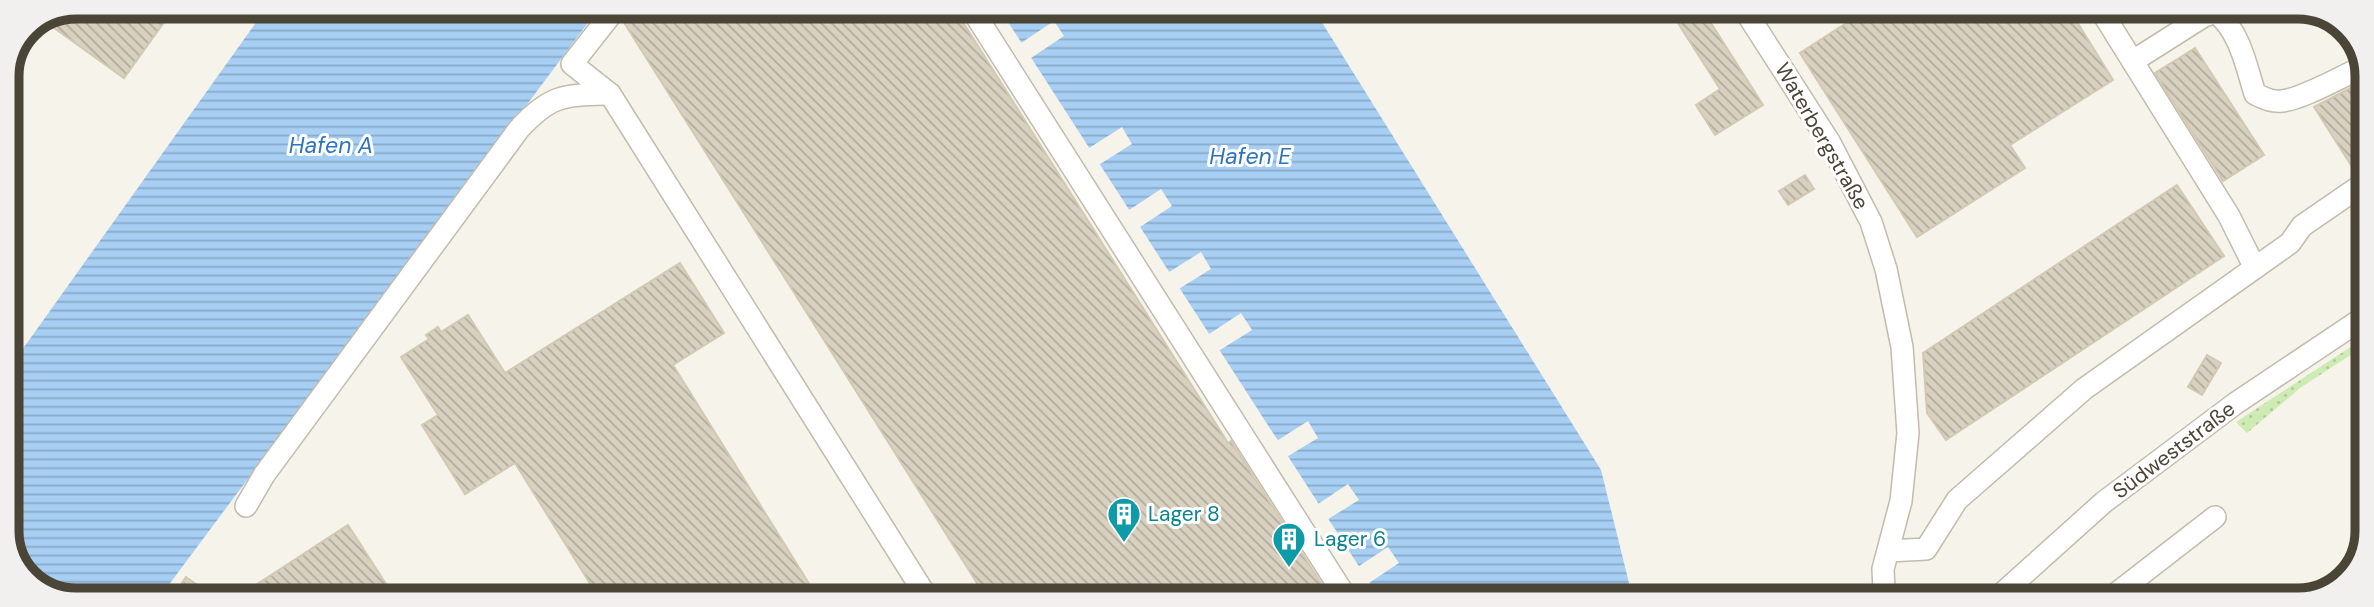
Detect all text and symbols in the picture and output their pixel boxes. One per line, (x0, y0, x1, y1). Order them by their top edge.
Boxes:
street label: Waterbergstraße (1769, 57, 1876, 215)
water label: Hafen A (289, 130, 373, 160)
water label: Hafen E (1209, 141, 1292, 171)
street label: Südweststraße (2107, 395, 2241, 505)
building icon: Lager 8 (1105, 495, 1143, 544)
place label: Lager 8 (1148, 500, 1220, 528)
building icon: Lager 6 (1270, 520, 1308, 569)
place label: Lager 6 (1314, 525, 1386, 553)

